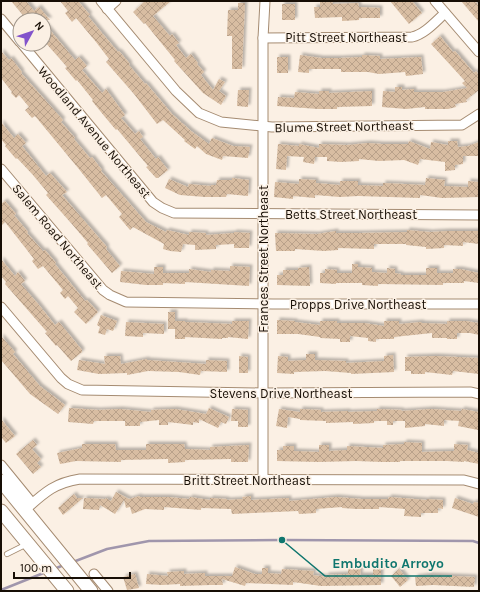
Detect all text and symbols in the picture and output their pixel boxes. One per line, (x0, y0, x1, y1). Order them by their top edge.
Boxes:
north arrow (12, 12, 52, 52)
text: N (32, 19, 47, 33)
street label: Pitt Street Northeast (285, 30, 407, 45)
street label: Woodland Avenue Northeast (35, 63, 154, 201)
street label: Blume Street Northeast (274, 118, 414, 135)
street label: Salem Road Northeast (9, 181, 106, 292)
street label: Frances Street Northeast (256, 185, 271, 333)
street label: Betts Street Northeast (285, 207, 417, 222)
street label: Propps Drive Northeast (290, 297, 426, 312)
street label: Stevens Drive Northeast (210, 386, 353, 401)
street label: Britt Street Northeast (183, 473, 311, 488)
callout: Embudito Arroyo (325, 550, 452, 576)
scale bar (14, 554, 130, 580)
text: Embudito Arroyo (332, 555, 444, 572)
text: 100 m (20, 561, 52, 575)

